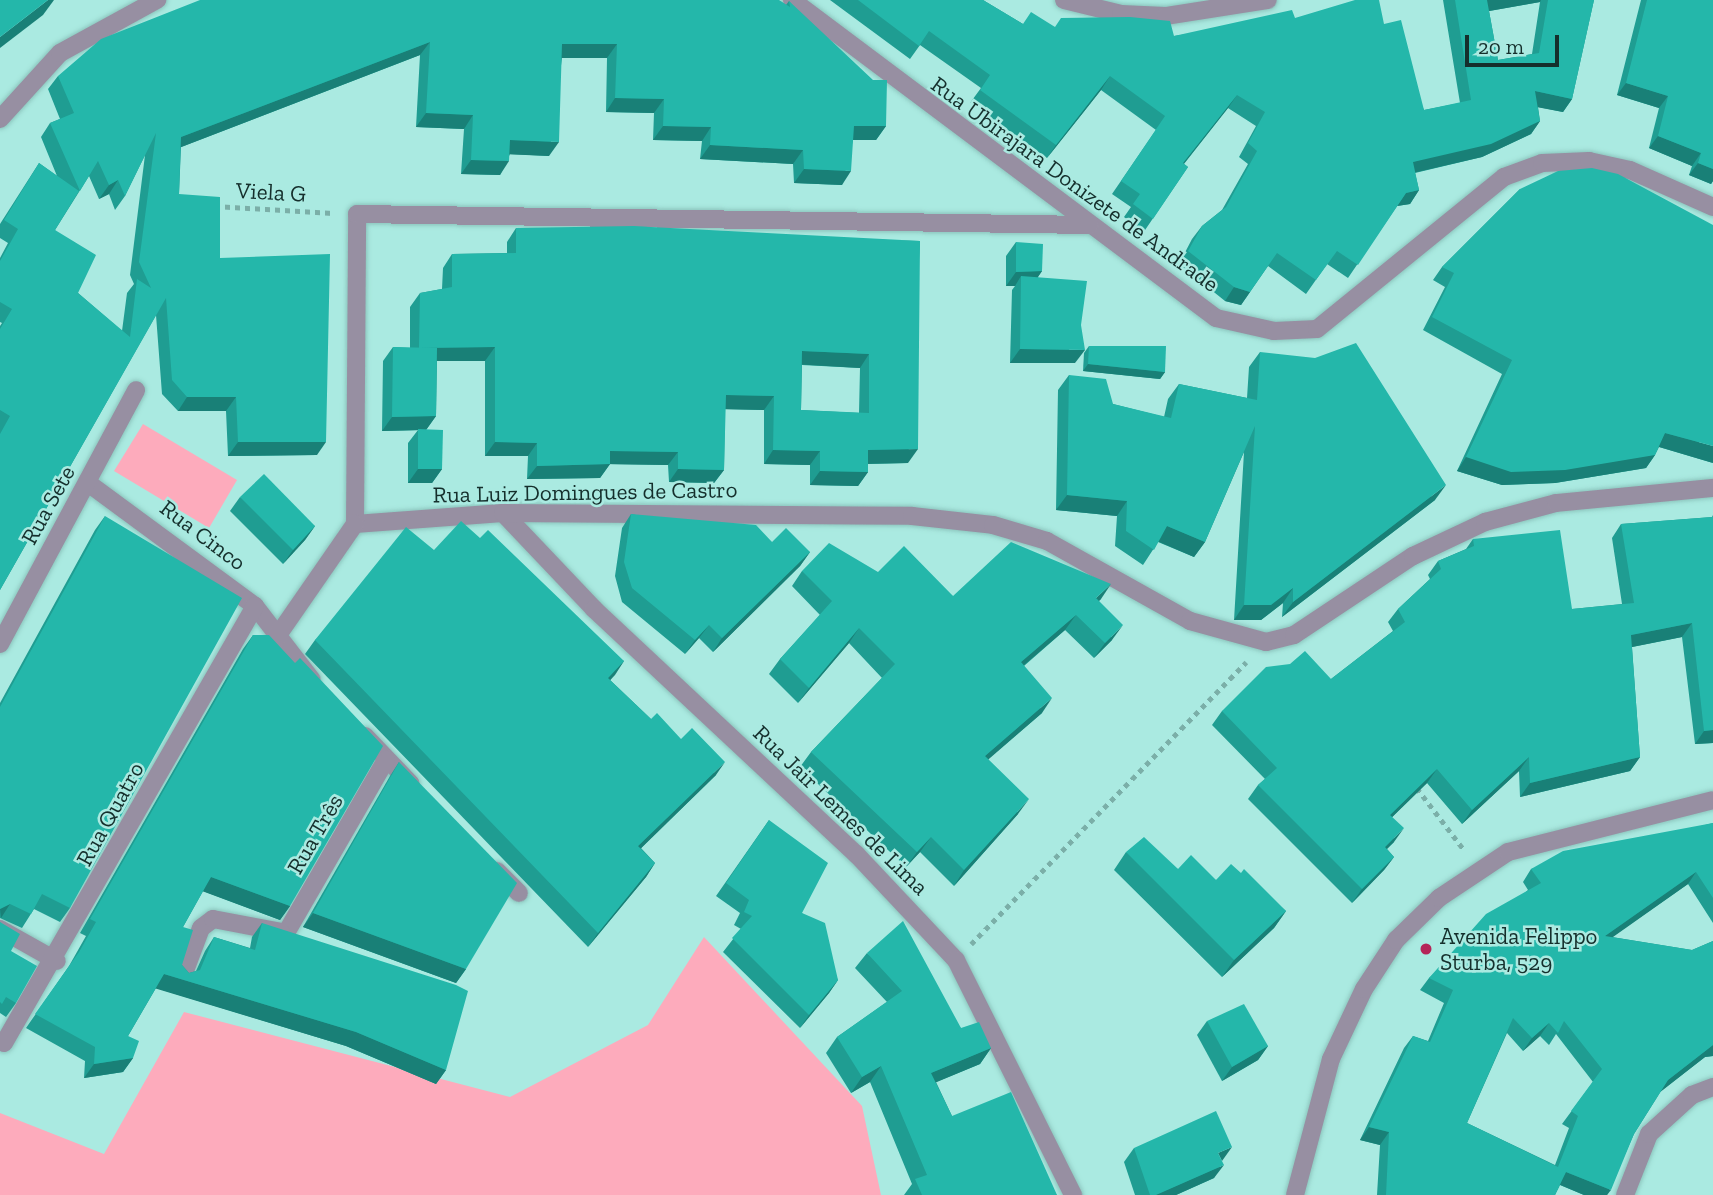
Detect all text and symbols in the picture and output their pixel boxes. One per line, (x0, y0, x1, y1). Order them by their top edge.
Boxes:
scale bar (1468, 21, 1562, 65)
text: 20 m (1478, 34, 1524, 59)
street label: Rua Ubirajara Donizete de Andrade (925, 70, 1225, 298)
street label: Viela G (235, 176, 307, 208)
street label: Rua Sete (15, 461, 81, 549)
street label: Rua Luiz Domingues de Castro (432, 476, 738, 508)
street label: Rua Cinco (155, 494, 251, 576)
street label: Rua Jair Lemes de Lima (747, 719, 935, 901)
street label: Rua Quatro (70, 757, 150, 871)
street label: Rua Três (281, 789, 349, 879)
place label: Avenida Felippo Sturba, 529 (1440, 922, 1597, 976)
marker: Avenida Felippo Sturba, 529 (1418, 941, 1434, 957)

